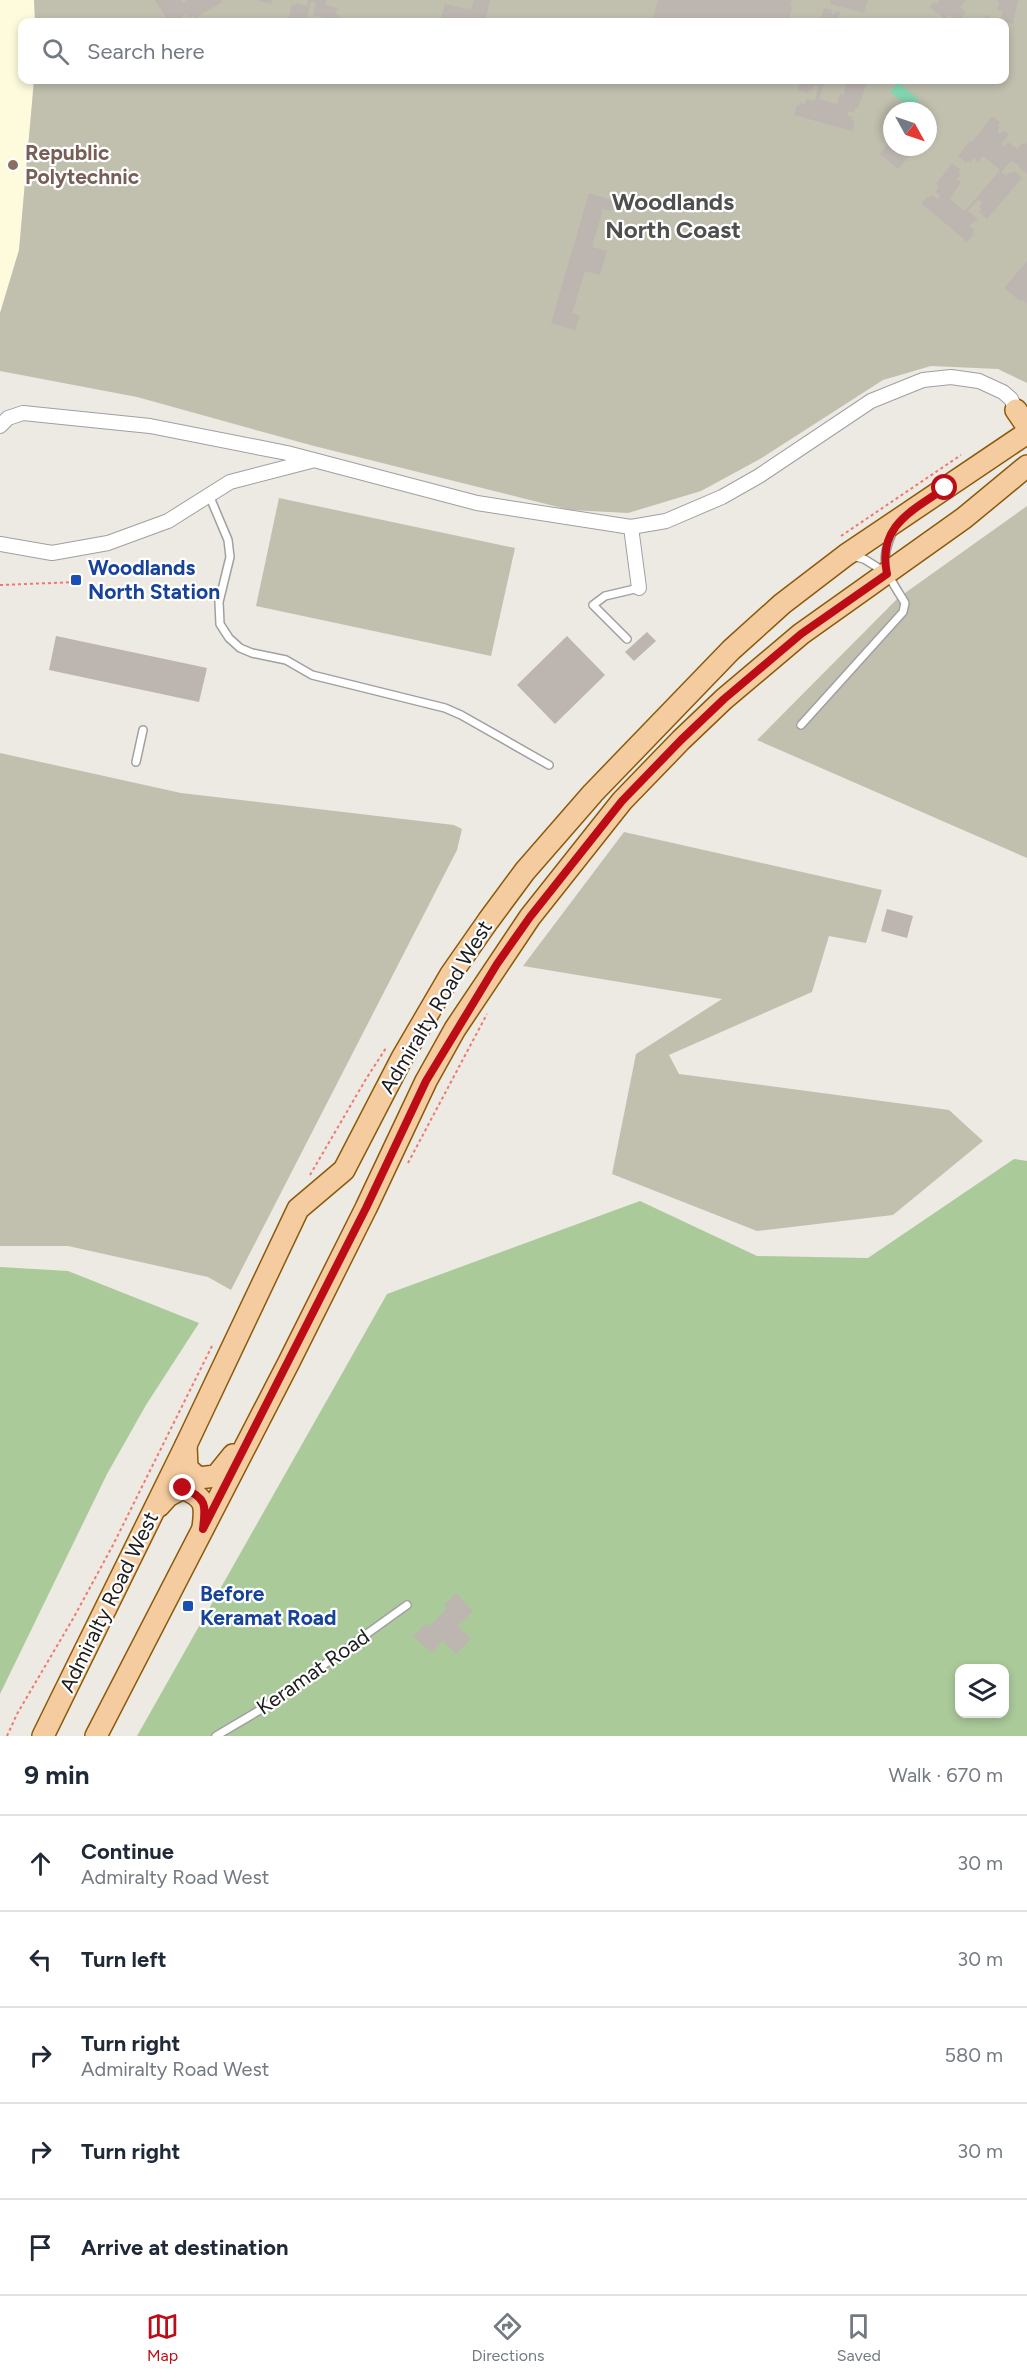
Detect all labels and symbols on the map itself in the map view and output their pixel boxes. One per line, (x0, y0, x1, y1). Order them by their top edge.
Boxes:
north arrow (883, 102, 937, 156)
place label: Republic Polytechnic (25, 140, 140, 189)
marker: Republic Polytechnic (6, 158, 20, 172)
district label: Woodlands North Coast (605, 187, 741, 244)
route start (931, 474, 957, 500)
place label: Woodlands North Station (88, 555, 220, 604)
marker: Woodlands North Station (69, 573, 83, 587)
street label: Admiralty Road West (374, 915, 497, 1098)
route end (169, 1474, 195, 1500)
street label: Admiralty Road West (54, 1507, 163, 1696)
place label: Before Keramat Road (200, 1581, 337, 1630)
marker: Before Keramat Road (181, 1599, 195, 1613)
street label: Keramat Road (251, 1624, 374, 1720)

